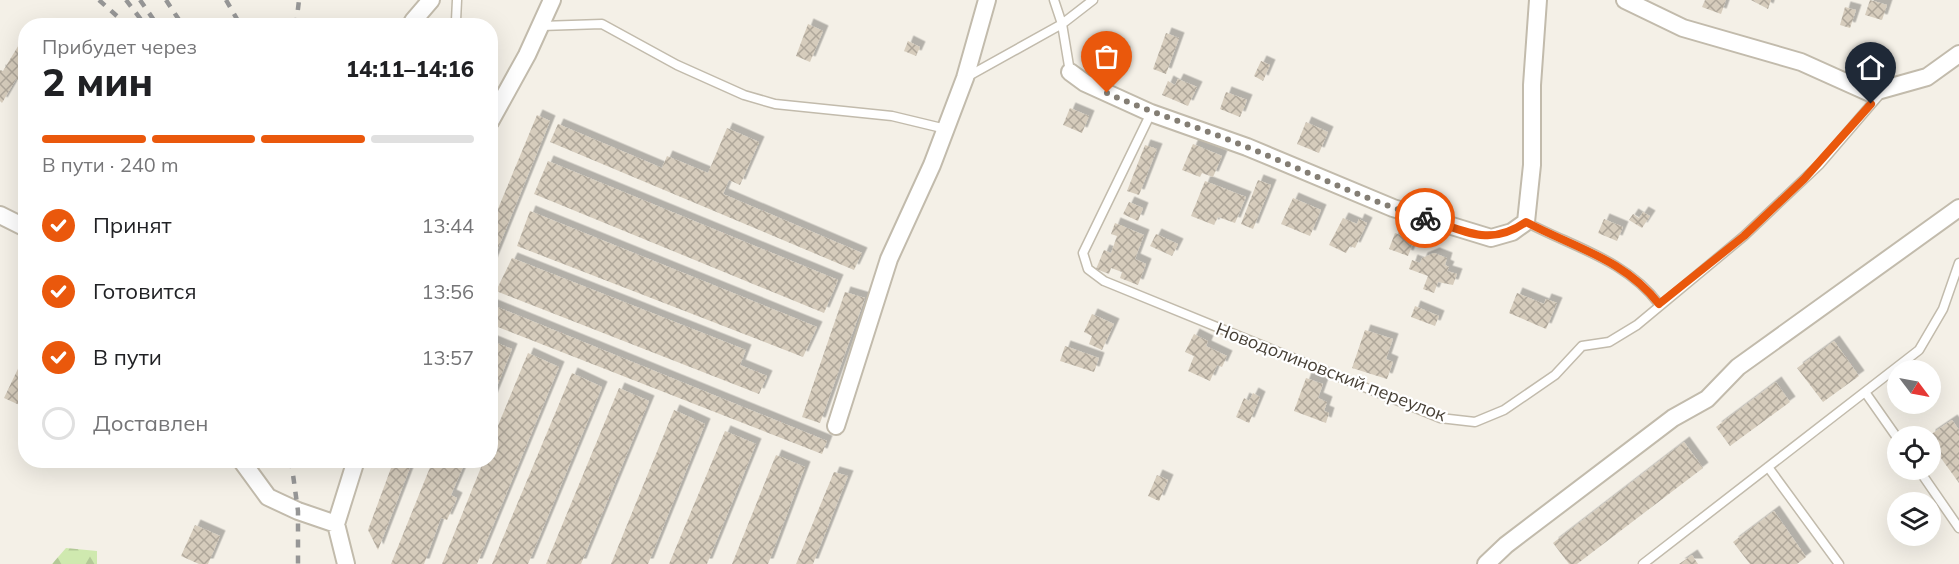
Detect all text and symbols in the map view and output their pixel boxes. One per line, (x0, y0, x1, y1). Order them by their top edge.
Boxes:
pin (1081, 31, 1132, 93)
text: Прибудет через (42, 34, 197, 59)
icon: bag (1090, 40, 1123, 73)
pin (1845, 42, 1896, 104)
icon: home (1854, 51, 1887, 84)
text: 14:11–14:16 (346, 55, 474, 83)
text: 2 мин (42, 57, 153, 106)
text: В пути · 240 m (42, 152, 178, 177)
courier (1395, 188, 1455, 248)
icon: bike (1409, 202, 1442, 235)
icon: check (42, 209, 75, 242)
text: Принят (93, 211, 172, 239)
text: 13:44 (421, 213, 474, 238)
icon: check (42, 275, 75, 308)
text: Готовится (93, 277, 197, 305)
text: 13:56 (421, 279, 474, 304)
street label: Новодолиновский переулок (1213, 317, 1450, 426)
icon: check (42, 341, 75, 374)
text: В пути (93, 343, 162, 371)
text: 13:57 (421, 345, 474, 370)
north arrow (1887, 360, 1941, 414)
map controls (1887, 360, 1941, 546)
text: Доставлен (93, 409, 209, 437)
button: locate (1887, 426, 1941, 480)
button: layers (1887, 492, 1941, 546)

